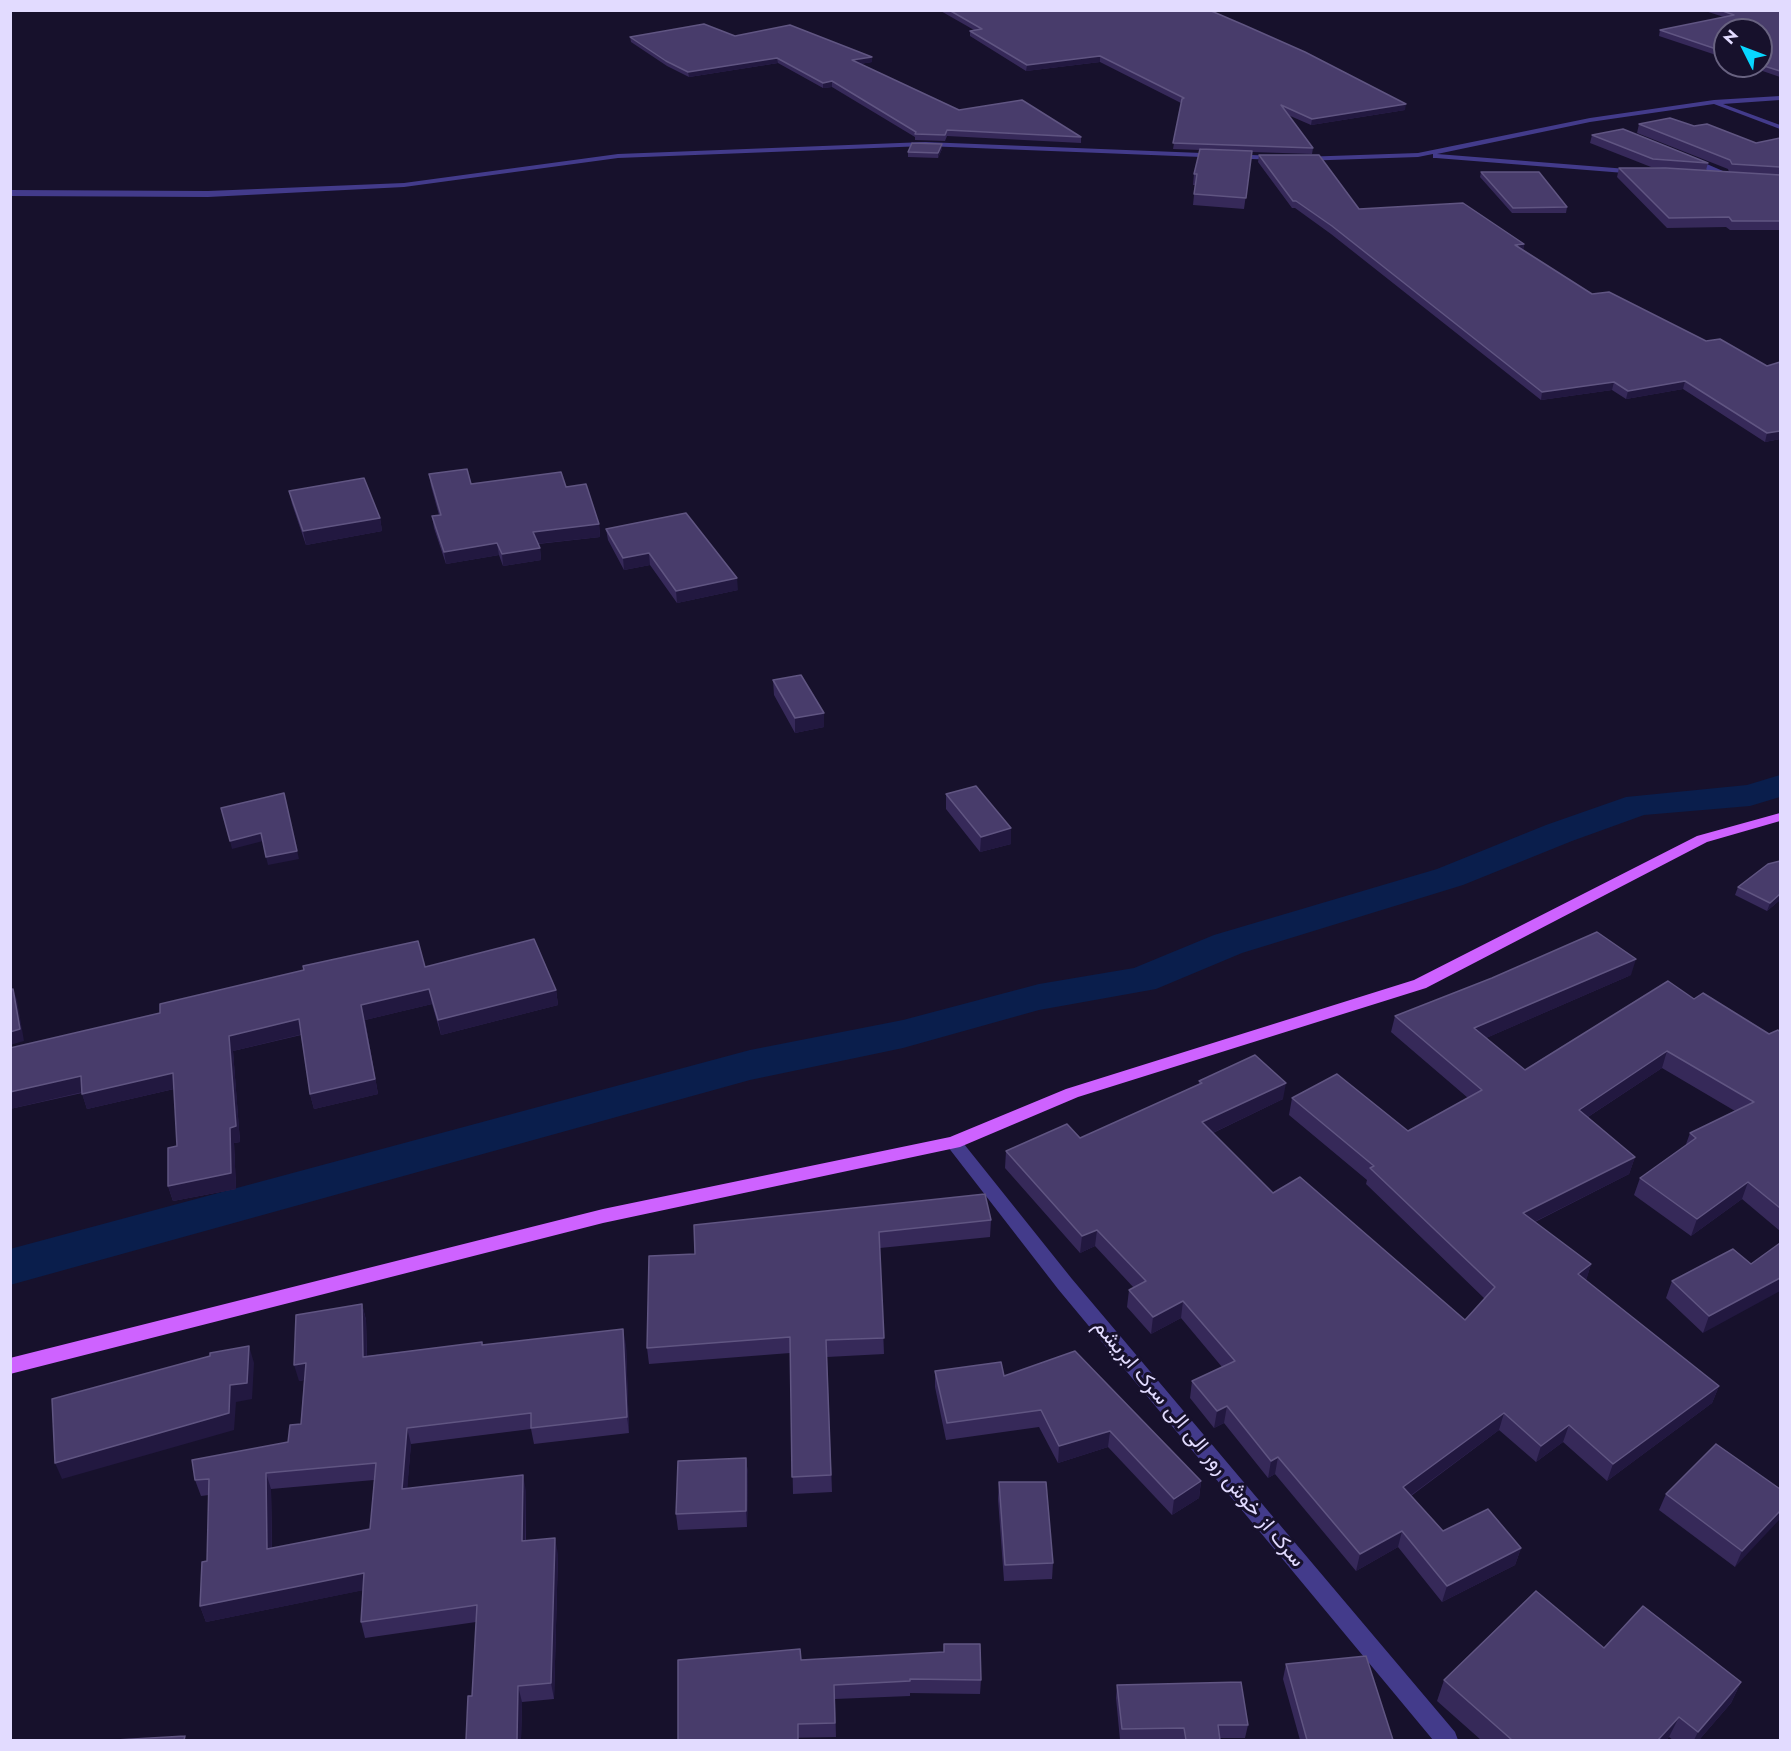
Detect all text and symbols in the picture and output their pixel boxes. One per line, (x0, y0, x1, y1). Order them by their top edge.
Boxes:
north arrow (1713, 18, 1773, 78)
text: N (1718, 25, 1744, 49)
street label: سرک از خوش رور الی الی سرک ابریشم (1087, 1315, 1309, 1573)

